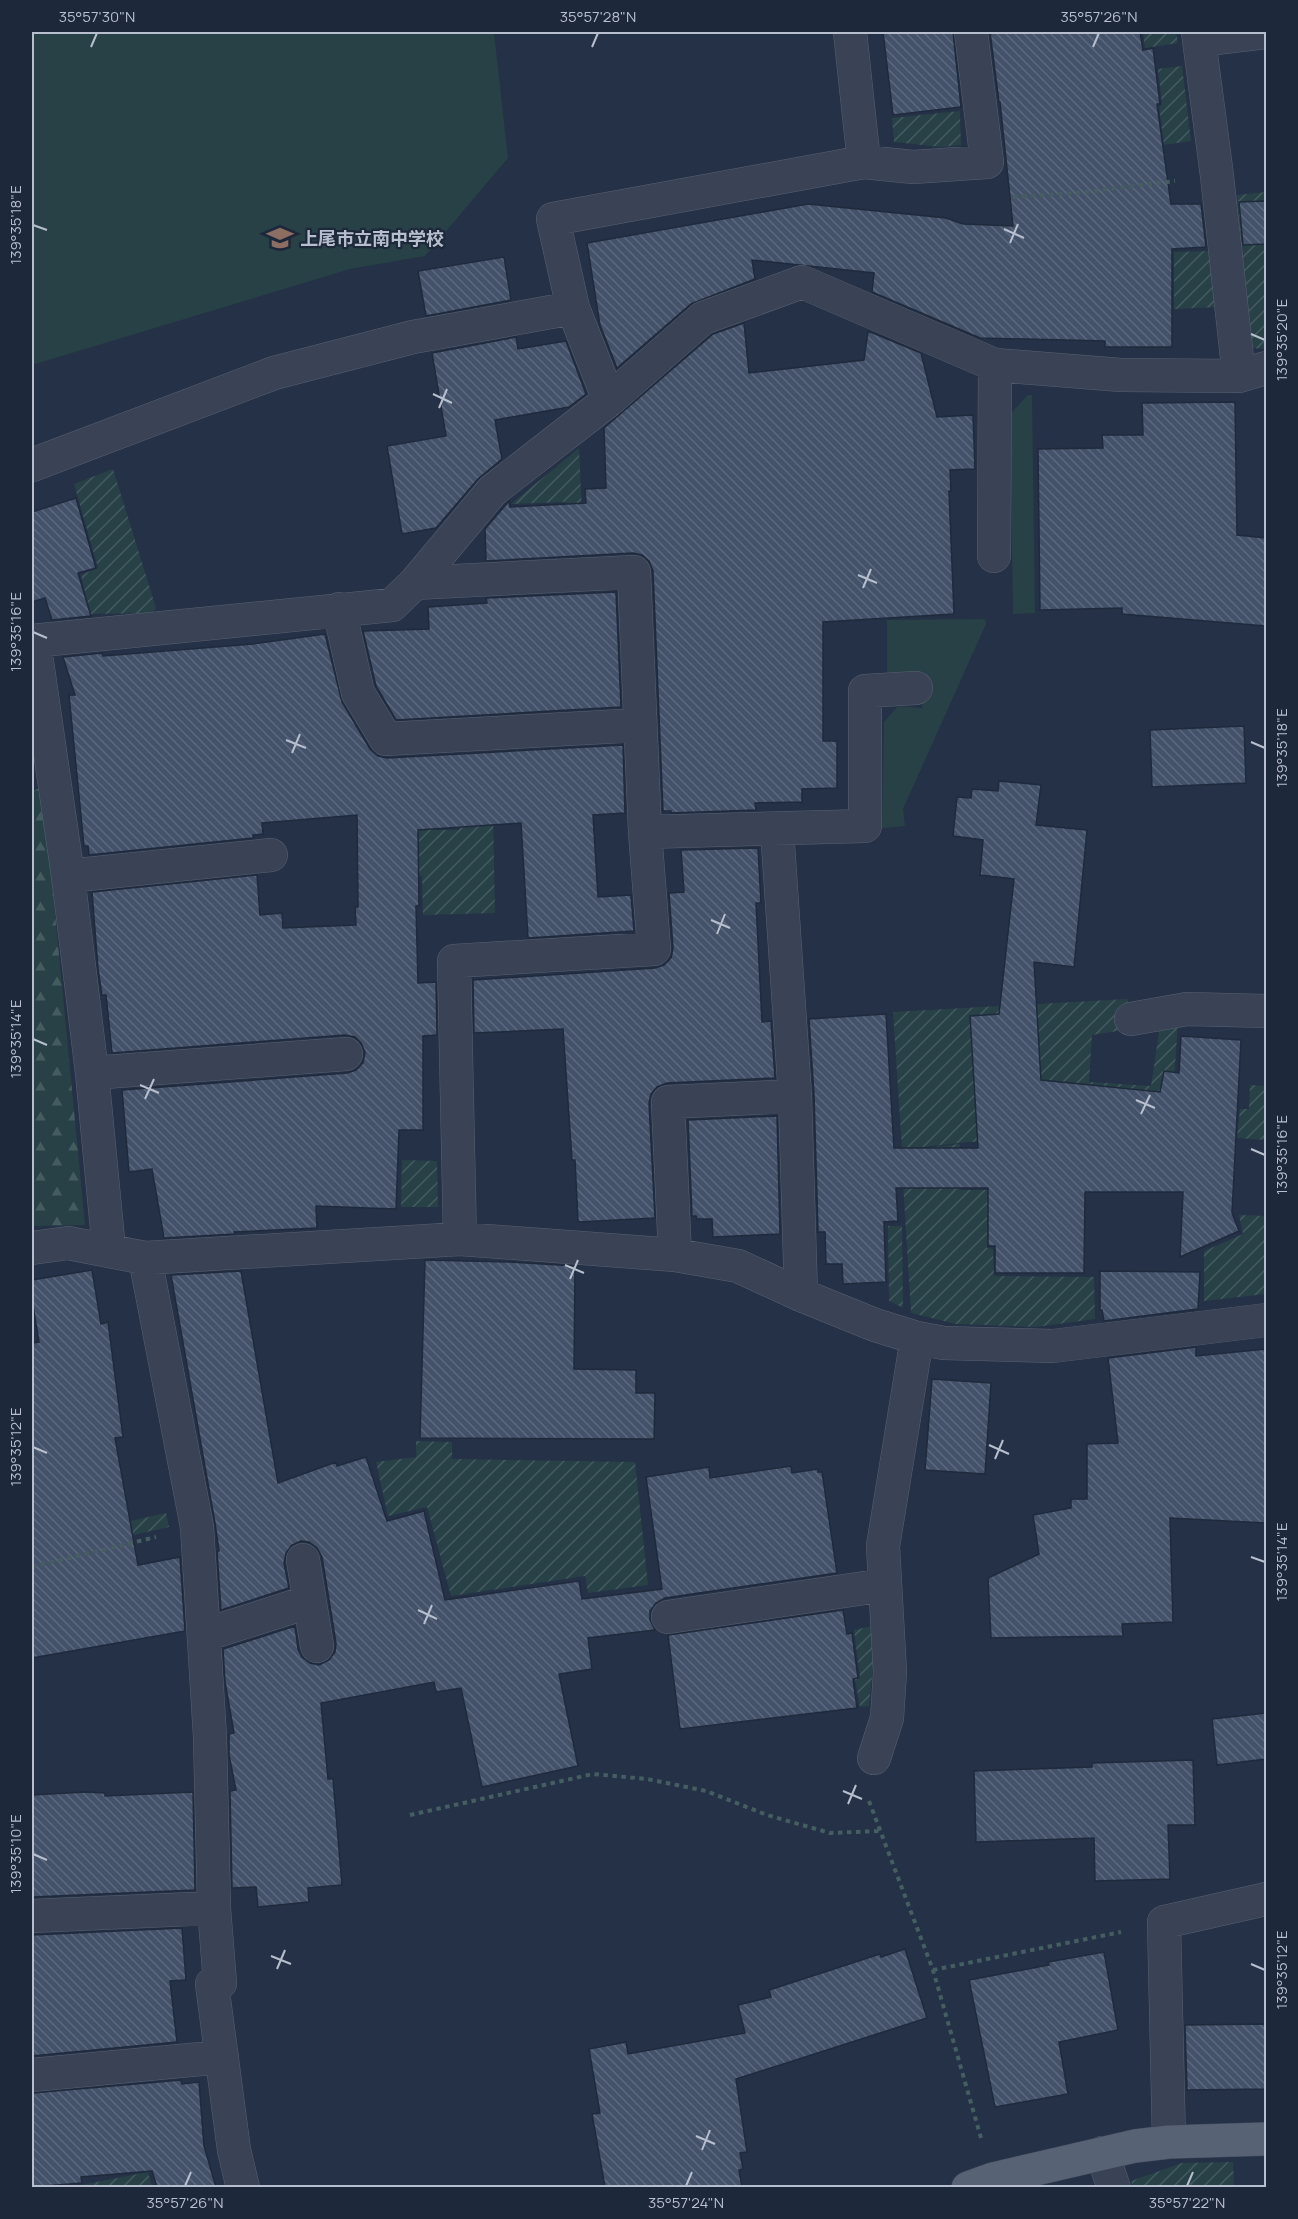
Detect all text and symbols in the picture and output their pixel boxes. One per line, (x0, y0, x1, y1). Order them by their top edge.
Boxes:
text: 35°57'30"N (59, 6, 135, 27)
text: 35°57'28"N (560, 6, 636, 27)
text: 35°57'26"N (1060, 6, 1138, 27)
text: 139°35'18"E (5, 185, 26, 265)
school or university icon: 上尾市立南中学校 (265, 223, 295, 253)
place label: 上尾市立南中学校 (300, 226, 444, 250)
text: 139°35'20"E (1271, 299, 1292, 381)
text: 139°35'16"E (5, 592, 26, 672)
text: 139°35'18"E (1271, 708, 1292, 788)
text: 139°35'14"E (5, 999, 26, 1079)
text: 139°35'16"E (1271, 1115, 1292, 1195)
text: 139°35'12"E (5, 1407, 26, 1487)
text: 139°35'14"E (1271, 1522, 1292, 1602)
text: 139°35'10"E (5, 1814, 26, 1894)
text: 139°35'12"E (1271, 1930, 1292, 2010)
text: 35°57'26"N (146, 2192, 224, 2213)
text: 35°57'24"N (648, 2192, 724, 2213)
text: 35°57'22"N (1149, 2192, 1225, 2213)

